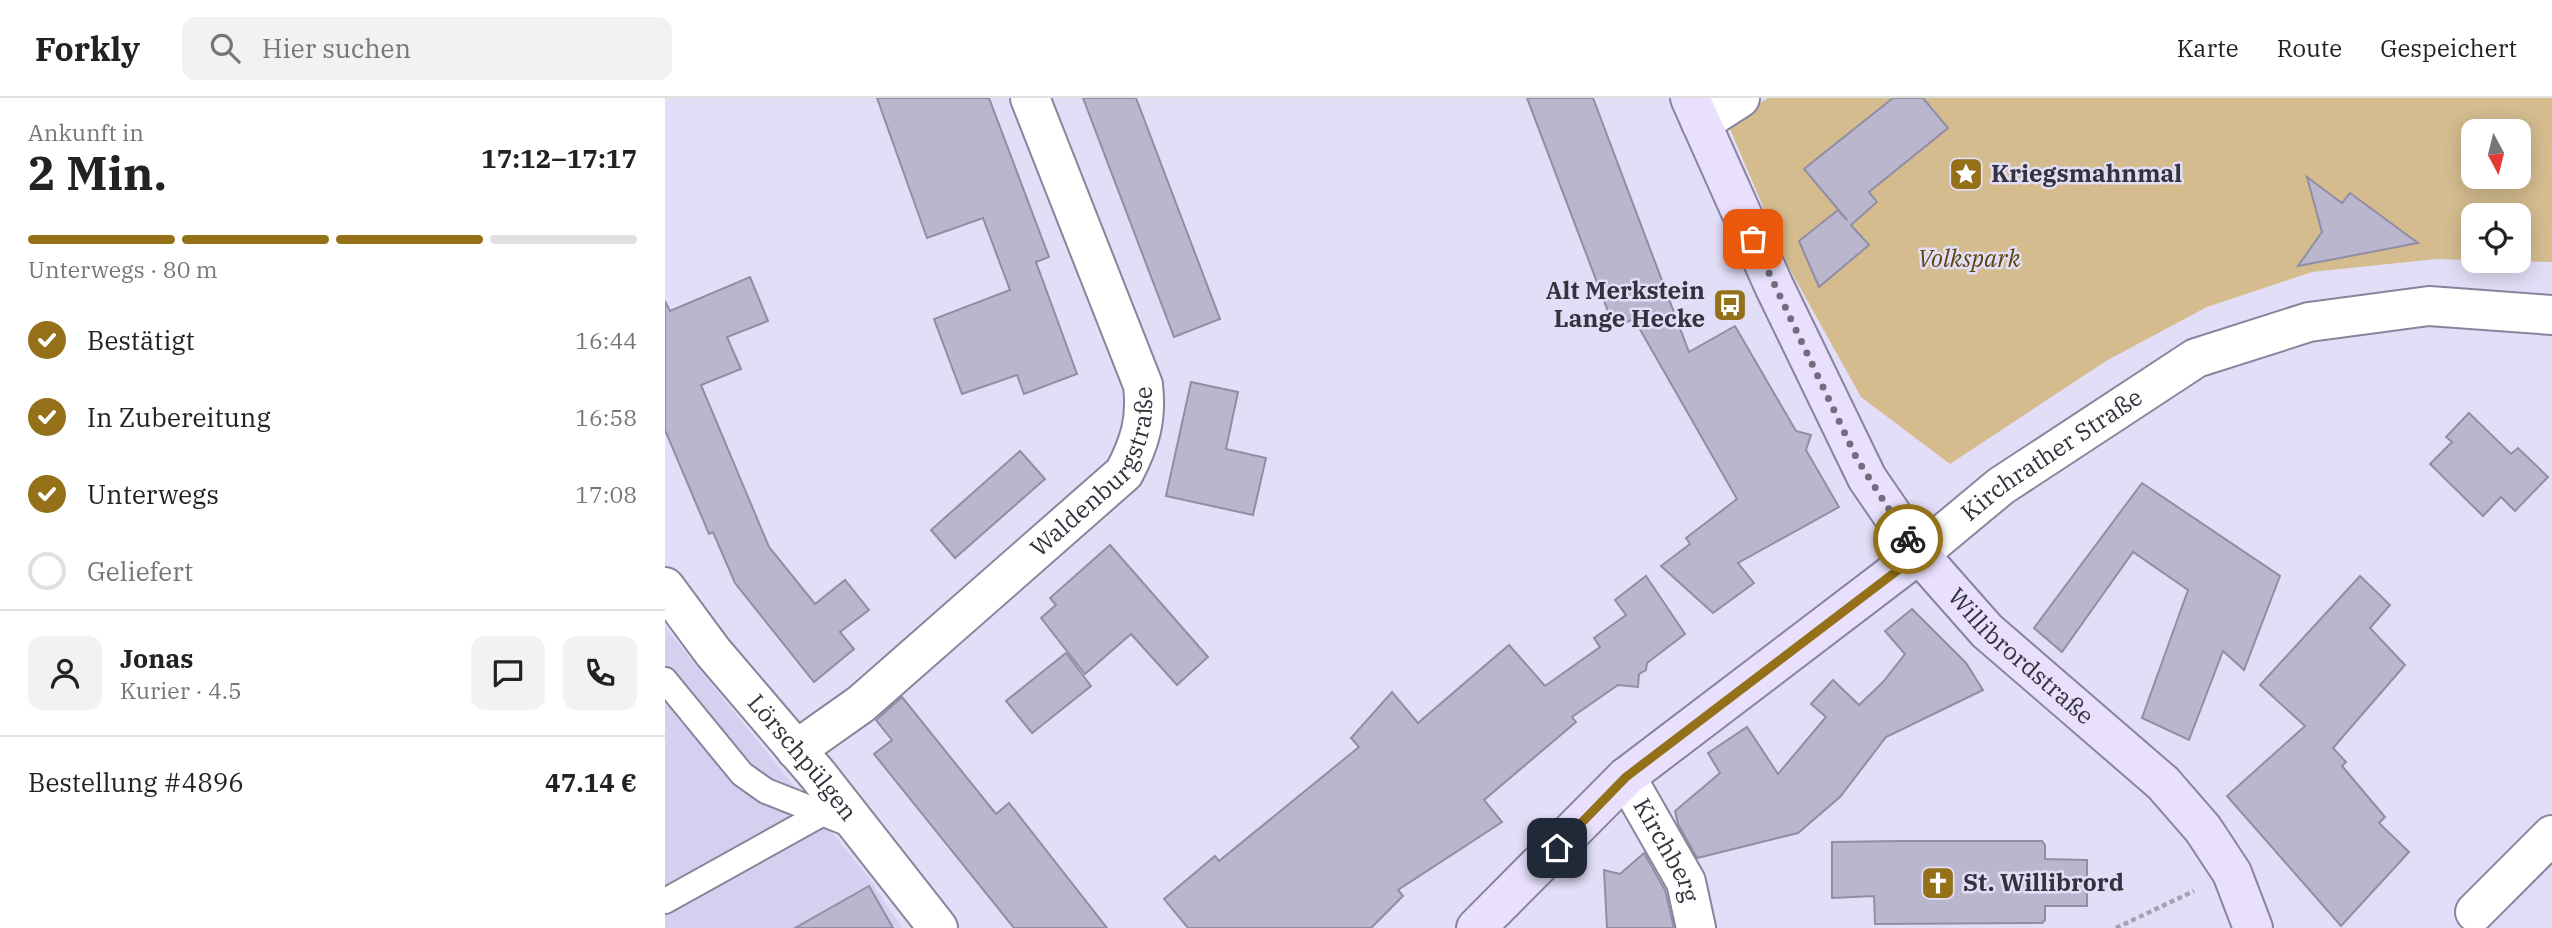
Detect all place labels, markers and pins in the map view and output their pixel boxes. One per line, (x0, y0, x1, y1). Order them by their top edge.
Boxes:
place icon: Kriegsmahnmal (1947, 155, 1985, 193)
place label: Kriegsmahnmal (1991, 157, 2182, 189)
pin (1723, 209, 1783, 269)
place label: Alt Merkstein Lange Hecke (1546, 274, 1705, 334)
bus stop icon: Alt Merkstein Lange Hecke (1711, 286, 1749, 324)
pin (1527, 818, 1587, 878)
church icon: St. Willibrord (1919, 864, 1957, 902)
place label: St. Willibrord (1963, 866, 2124, 898)

